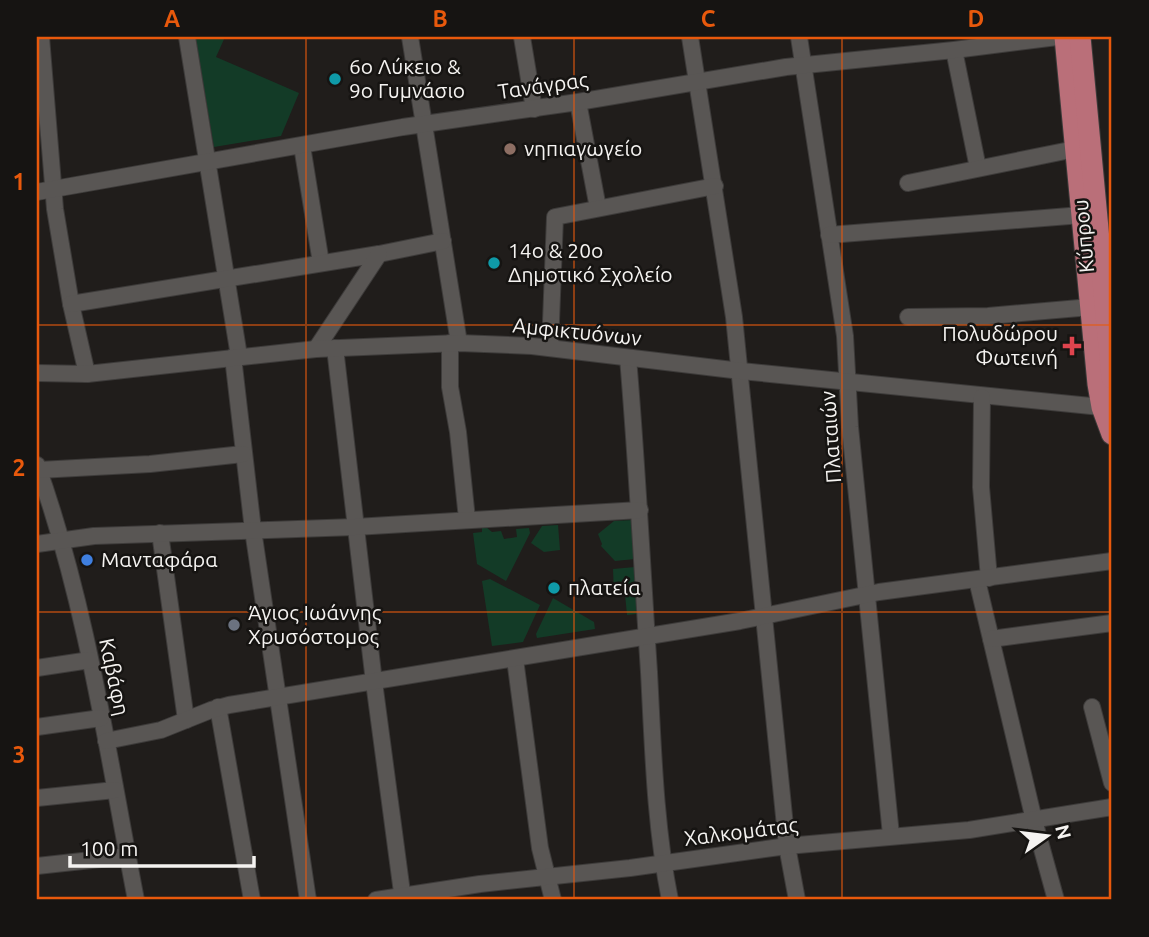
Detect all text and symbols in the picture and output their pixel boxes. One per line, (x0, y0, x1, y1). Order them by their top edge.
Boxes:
text: A (164, 6, 180, 31)
text: B (432, 6, 448, 31)
text: C (701, 6, 716, 31)
text: D (968, 6, 984, 31)
place label: 6ο Λύκειο & 9ο Γυμνάσιο (349, 54, 465, 102)
street label: Τανάγρας (496, 67, 590, 103)
marker: 6ο Λύκειο & 9ο Γυμνάσιο (327, 71, 343, 87)
place label: νηπιαγωγείο (524, 136, 642, 160)
marker: νηπιαγωγείο (502, 141, 518, 157)
text: 1 (13, 169, 25, 194)
street label: Κύπρου (1068, 198, 1098, 274)
place label: 14ο & 20ο Δημοτικό Σχολείο (508, 238, 673, 286)
marker: 14ο & 20ο Δημοτικό Σχολείο (486, 255, 502, 271)
street label: Αμφικτυόνων (512, 312, 643, 350)
place label: Πολυδώρου Φωτεινή (942, 321, 1058, 369)
marker: Πολυδώρου Φωτεινή (1064, 338, 1080, 354)
street label: Πλαταιών (815, 390, 845, 484)
text: 2 (13, 455, 25, 480)
place label: Μανταφάρα (101, 547, 218, 571)
marker: Μανταφάρα (79, 552, 95, 568)
place label: πλατεία (568, 575, 641, 599)
marker: πλατεία (546, 580, 562, 596)
place label: Άγιος Ιωάννης Χρυσόστομος (248, 600, 382, 648)
marker: Άγιος Ιωάννης Χρυσόστομος (226, 617, 242, 633)
street label: Καβάφη (95, 636, 135, 718)
text: 3 (13, 742, 25, 767)
north arrow (1012, 800, 1082, 870)
street label: Χαλκομάτας (682, 812, 800, 850)
text: N (1051, 822, 1076, 841)
scale bar (70, 825, 254, 869)
text: 100 m (80, 836, 138, 860)

